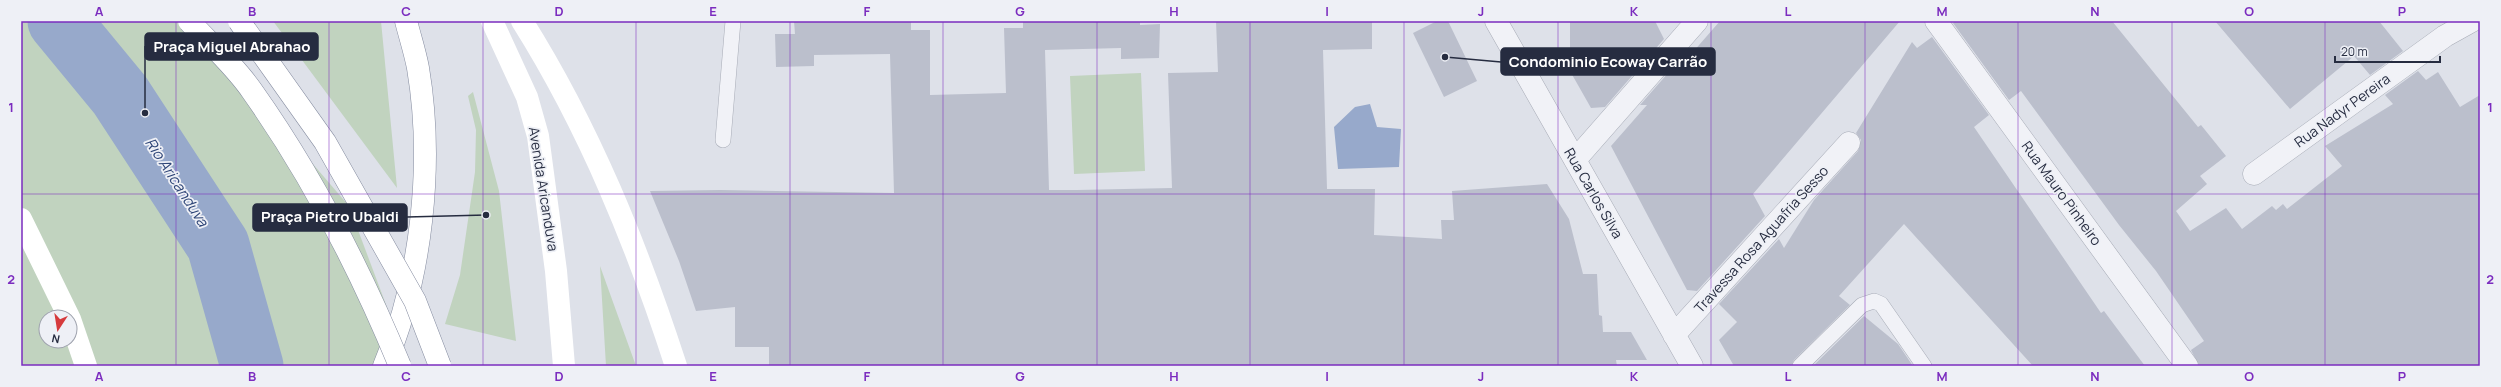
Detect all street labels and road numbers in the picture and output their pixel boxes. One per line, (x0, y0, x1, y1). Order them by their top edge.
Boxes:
street label: Rua Nadyr Pereira (2290, 69, 2394, 151)
street label: Avenida Aricanduva (525, 125, 563, 253)
street label: Rua Mauro Pinheiro (2018, 137, 2106, 249)
street label: Rua Carlos Silva (1560, 144, 1628, 242)
street label: Travessa Rosa Aguafria Sesso (1690, 161, 1832, 317)

